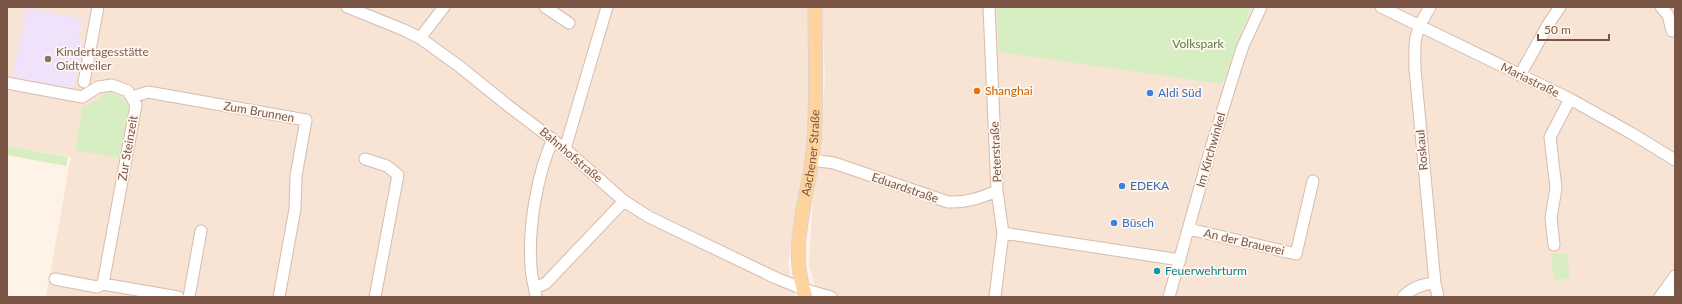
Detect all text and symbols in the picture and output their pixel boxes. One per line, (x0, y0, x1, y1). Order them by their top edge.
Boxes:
scale bar (1538, 16, 1609, 42)
text: 50 m (1544, 22, 1571, 37)
park label: Volkspark (1172, 36, 1225, 51)
place label: Kindertagesstätte Oidtweiler (56, 44, 149, 73)
marker: Kindertagesstätte Oidtweiler (43, 54, 53, 64)
street label: Mariastraße (1499, 59, 1562, 100)
place label: Shanghai (985, 83, 1033, 98)
place label: Aldi Süd (1158, 85, 1201, 100)
marker: Shanghai (972, 86, 982, 96)
marker: Aldi Süd (1145, 88, 1155, 98)
street label: Zum Brunnen (222, 98, 296, 125)
street label: Aachener Straße (798, 109, 822, 197)
street label: Im Kirchwinkel (1193, 111, 1228, 189)
street label: Zur Steinzeit (114, 113, 141, 182)
street label: Peterstraße (986, 121, 1005, 183)
street label: Bahnhofstraße (537, 124, 606, 185)
street label: Roskaul (1412, 129, 1431, 171)
street label: Eduardstraße (870, 169, 941, 206)
place label: EDEKA (1130, 178, 1170, 193)
marker: EDEKA (1117, 181, 1127, 191)
place label: Büsch (1122, 215, 1154, 230)
marker: Büsch (1109, 218, 1119, 228)
street label: An der Brauerei (1202, 225, 1286, 258)
place label: Feuerwehrturm (1165, 263, 1247, 278)
marker: Feuerwehrturm (1152, 266, 1162, 276)

